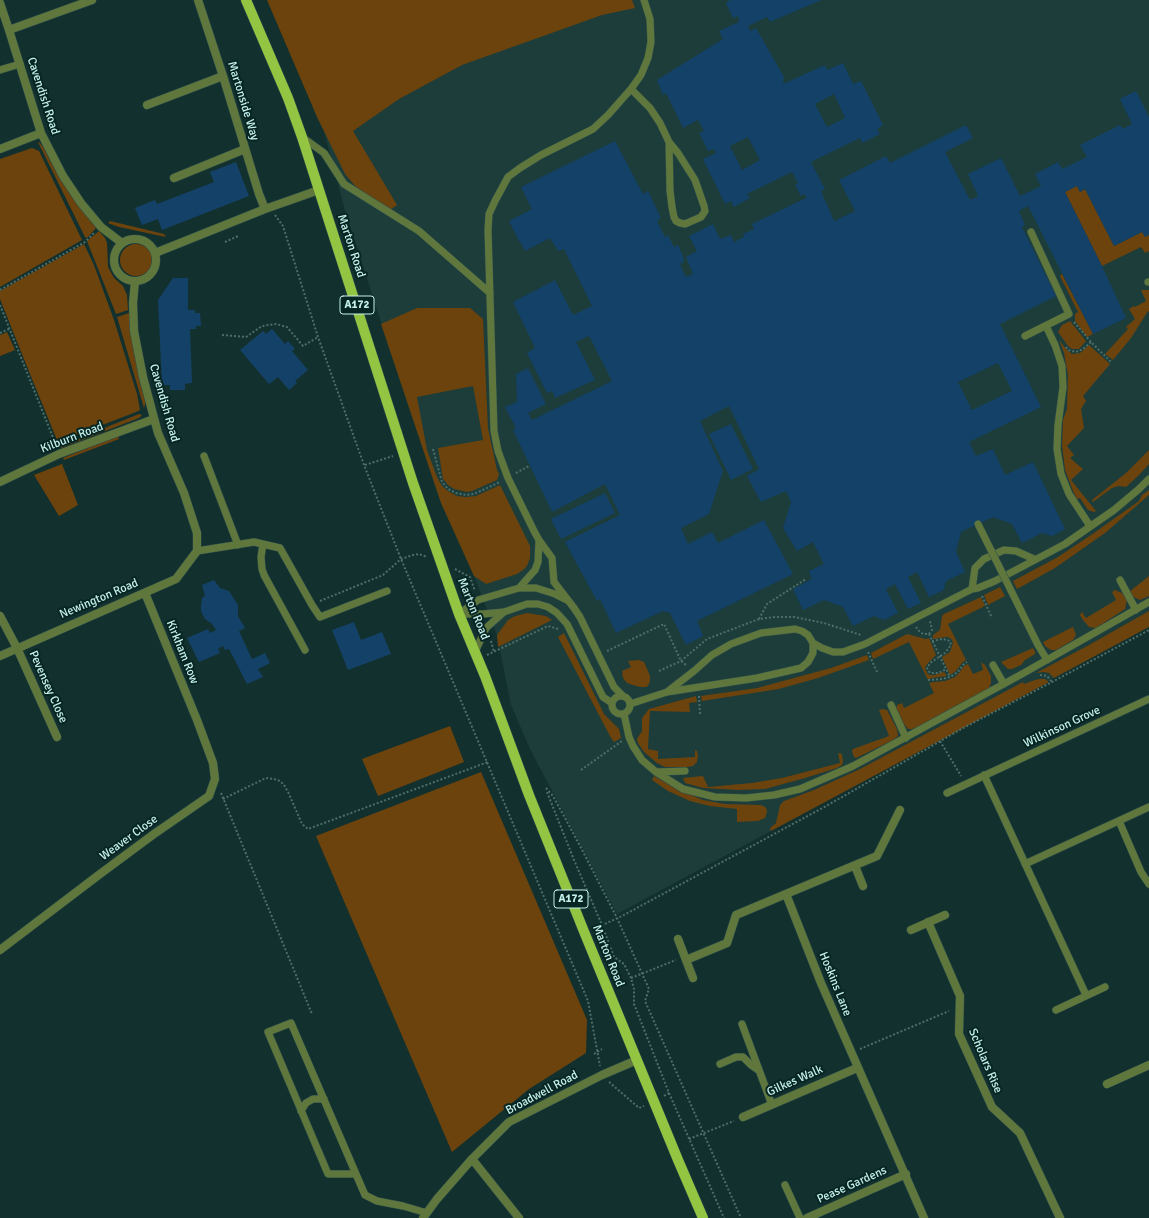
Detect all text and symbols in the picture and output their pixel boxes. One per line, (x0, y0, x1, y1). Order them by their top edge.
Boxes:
street label: Cavendish Road (24, 55, 62, 137)
street label: Martonside Way (224, 60, 262, 142)
street label: Marton Road (334, 213, 368, 279)
road number: A172 (340, 296, 374, 314)
street label: Cavendish Road (146, 362, 182, 444)
street label: Kilburn Road (39, 419, 105, 457)
street label: Newington Road (57, 576, 141, 622)
street label: Marton Road (454, 576, 492, 642)
street label: Kirkham Row (163, 618, 201, 686)
street label: Pevensey Close (26, 649, 70, 725)
street label: Wilkinson Grove (1021, 703, 1103, 751)
street label: Weaver Close (97, 812, 161, 864)
road number: A172 (554, 890, 588, 908)
street label: Marton Road (589, 923, 627, 989)
street label: Hoskins Lane (816, 950, 854, 1018)
street label: Scholars Rise (965, 1027, 1005, 1095)
street label: Gilkes Walk (765, 1062, 825, 1100)
street label: Broadwell Road (503, 1068, 581, 1118)
street label: Pease Gardens (815, 1163, 889, 1207)

